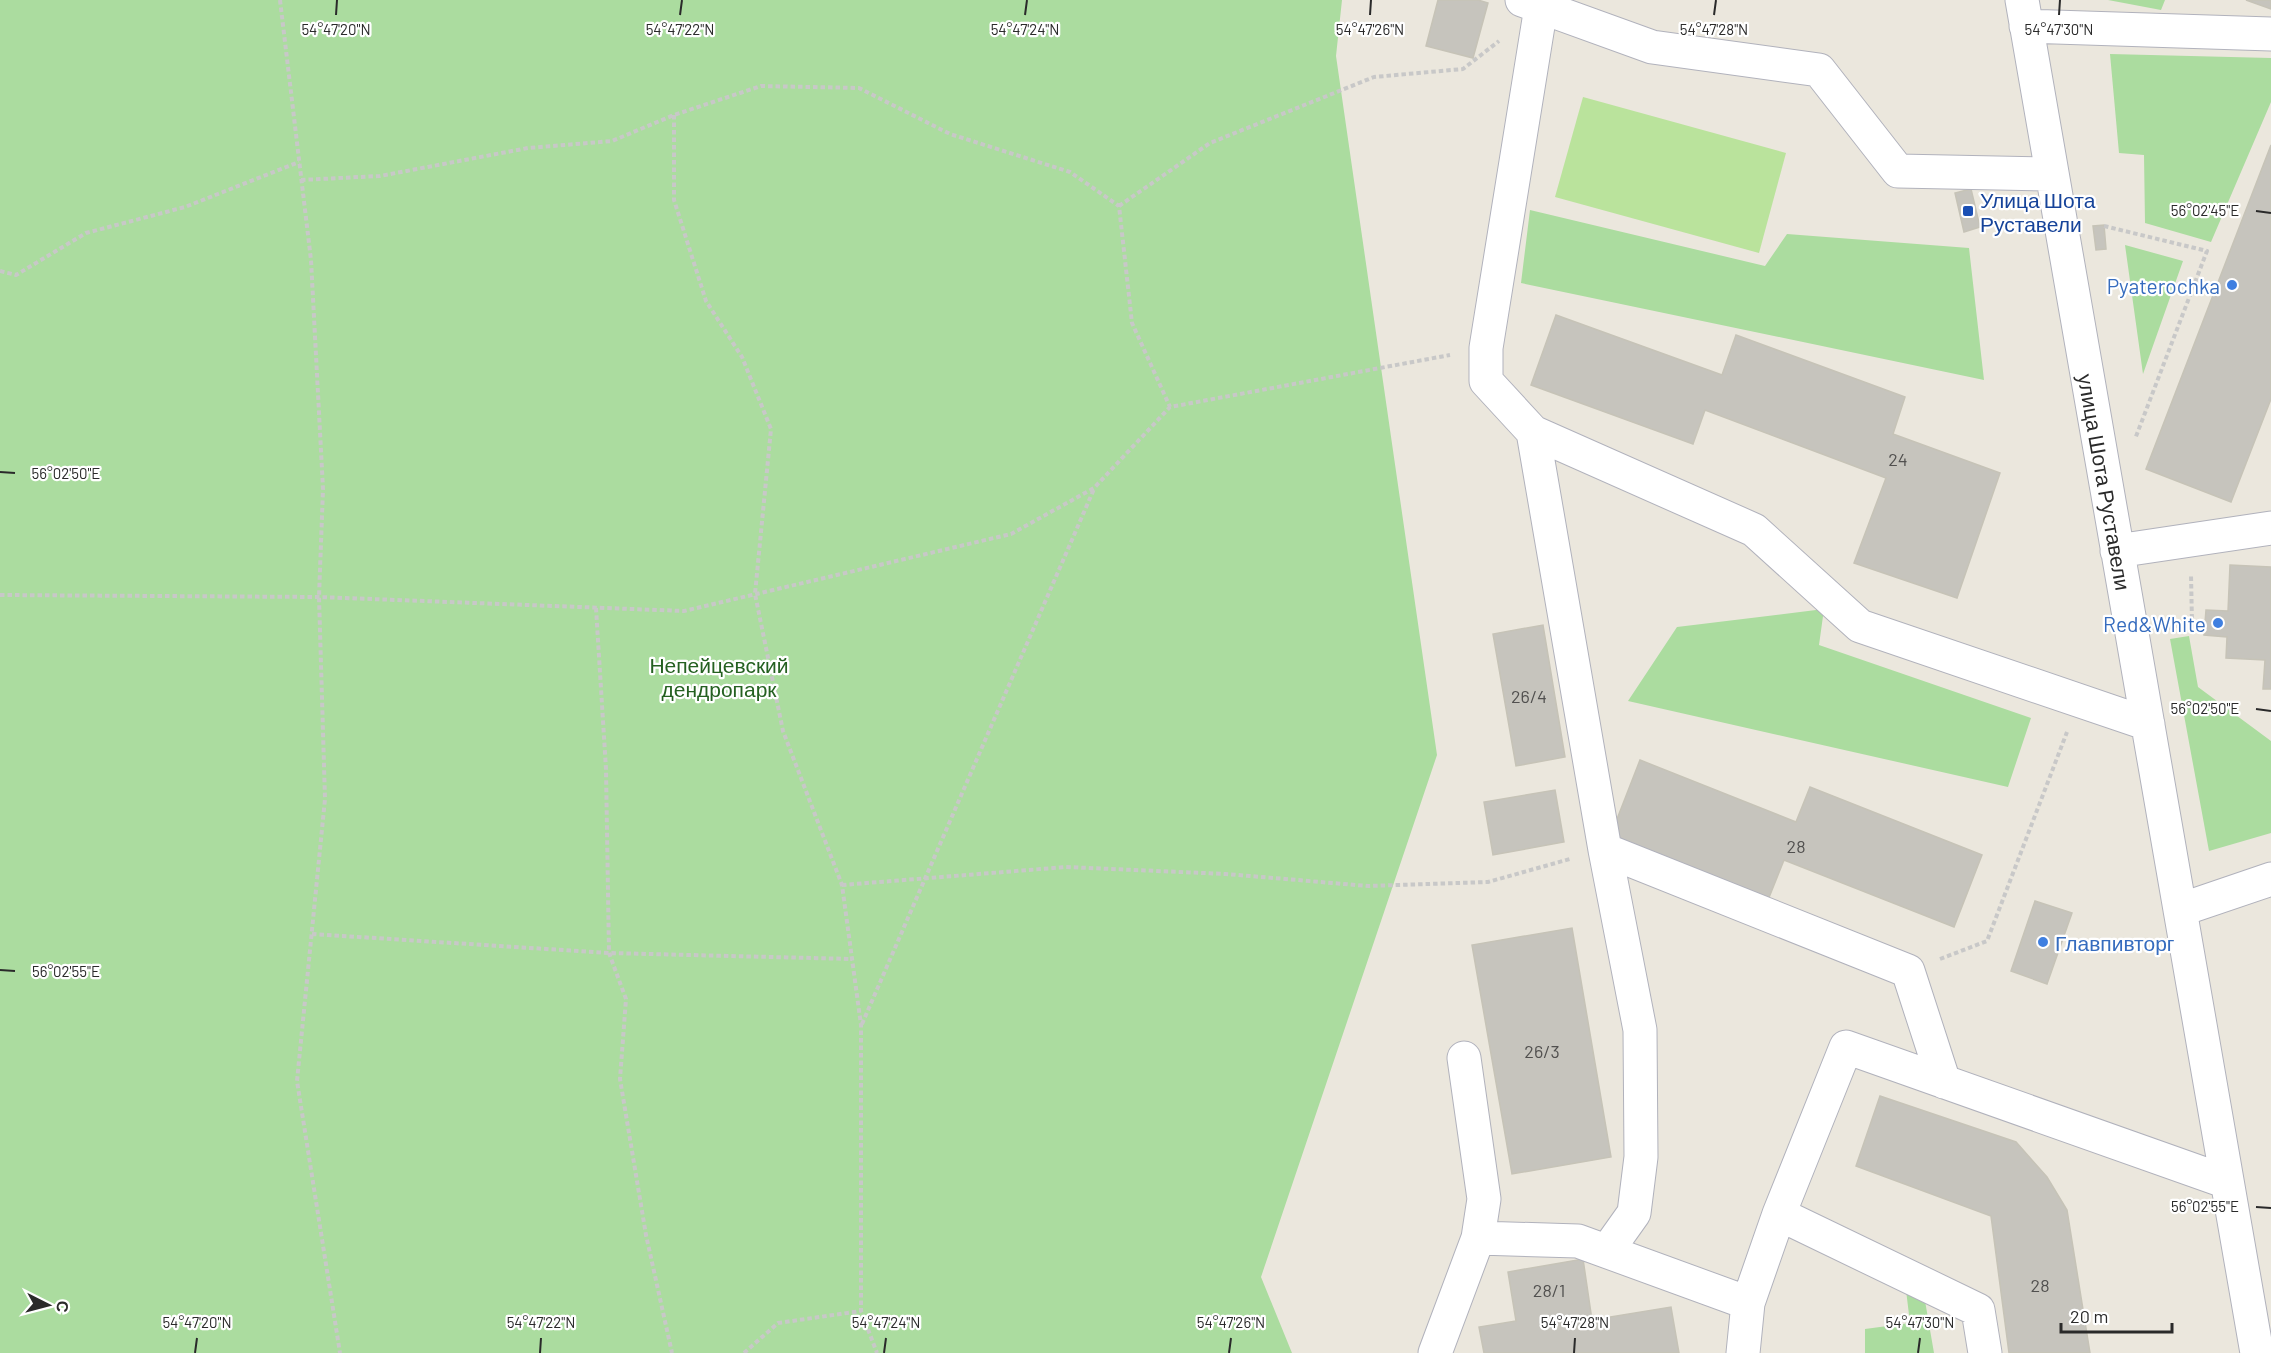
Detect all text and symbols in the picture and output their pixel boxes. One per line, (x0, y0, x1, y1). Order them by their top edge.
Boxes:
text: 54°47'20"N (301, 20, 371, 38)
text: 54°47'22"N (646, 20, 714, 38)
text: 54°47'24"N (991, 20, 1059, 38)
text: 54°47'26"N (1336, 20, 1404, 38)
text: 54°47'28"N (1680, 20, 1748, 38)
text: 54°47'30"N (2025, 20, 2093, 38)
place label: Улица Шота Руставели (1980, 187, 2096, 236)
text: 56°02'45"E (2171, 201, 2239, 219)
marker: Улица Шота Руставели (1961, 204, 1975, 218)
place label: Pyaterochka (2107, 273, 2220, 298)
marker: Pyaterochka (2225, 278, 2239, 292)
street label: улица Шота Руставели (2074, 372, 2136, 592)
house number: 24 (1888, 448, 1908, 470)
text: 56°02'50"E (32, 464, 100, 482)
place label: Red&White (2103, 611, 2206, 636)
marker: Red&White (2211, 616, 2225, 630)
park label: Непейцевский дендропарк (649, 652, 789, 701)
house number: 26/4 (1511, 685, 1547, 707)
text: 56°02'50"E (2171, 699, 2239, 717)
house number: 28 (1786, 835, 1806, 857)
place label: Главпивторг (2055, 930, 2175, 955)
marker: Главпивторг (2036, 935, 2050, 949)
text: 56°02'55"E (32, 962, 100, 980)
house number: 26/3 (1524, 1040, 1560, 1062)
text: 56°02'55"E (2171, 1197, 2239, 1215)
house number: 28 (2030, 1274, 2050, 1296)
north arrow (18, 1275, 78, 1335)
house number: 28/1 (1533, 1279, 1565, 1301)
scale bar (2061, 1296, 2172, 1334)
text: С (53, 1300, 73, 1314)
text: 20 m (2070, 1305, 2108, 1327)
text: 54°47'20"N (162, 1313, 232, 1331)
text: 54°47'22"N (507, 1313, 575, 1331)
text: 54°47'24"N (852, 1313, 920, 1331)
text: 54°47'26"N (1197, 1313, 1265, 1331)
text: 54°47'28"N (1541, 1313, 1609, 1331)
text: 54°47'30"N (1886, 1313, 1954, 1331)

